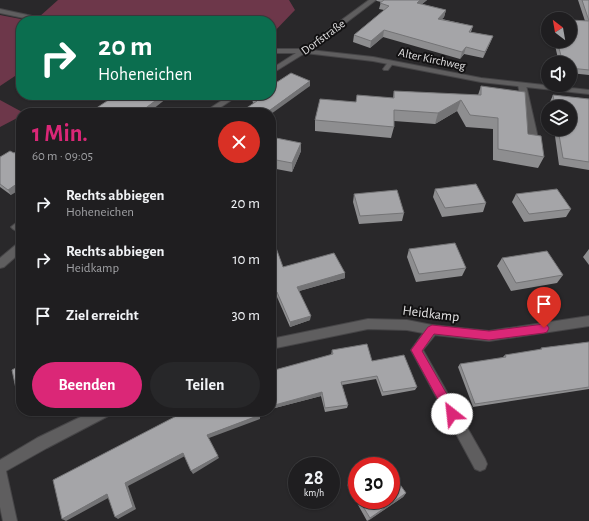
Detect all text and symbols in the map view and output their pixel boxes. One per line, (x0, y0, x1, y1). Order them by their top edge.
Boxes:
north arrow (541, 12, 577, 48)
map controls (541, 12, 577, 136)
street label: Dorfstraße (299, 17, 347, 57)
icon: right (32, 32, 84, 84)
text: 20 m (98, 33, 153, 61)
street label: Alter Kirchweg (397, 46, 467, 72)
button: sound (541, 56, 577, 92)
text: Hoheneichen (98, 66, 192, 84)
button: layers (541, 100, 577, 136)
button: close (218, 121, 260, 163)
text: 1 Min. (32, 122, 88, 146)
text: 60 m · 09:05 (32, 150, 93, 163)
text: Rechts abbiegen (66, 188, 164, 203)
icon: right (32, 193, 54, 215)
text: 20 m (231, 196, 260, 211)
text: Hoheneichen (66, 206, 134, 219)
text: Rechts abbiegen (66, 244, 164, 259)
icon: right (32, 249, 54, 271)
text: 10 m (232, 252, 260, 267)
text: Heidkamp (66, 262, 119, 275)
pin (527, 287, 561, 328)
icon: arrive (533, 293, 555, 315)
street label: Heidkamp (402, 304, 460, 324)
icon: arrive (32, 305, 54, 327)
text: Ziel erreicht (66, 308, 139, 323)
text: 30 m (231, 308, 260, 323)
button: Beenden (32, 362, 142, 408)
button: Teilen (150, 362, 260, 408)
position arrow (431, 393, 473, 435)
speed limit sign: 30 (348, 457, 400, 509)
text: 28 (304, 468, 324, 488)
text: km/h (304, 488, 324, 498)

